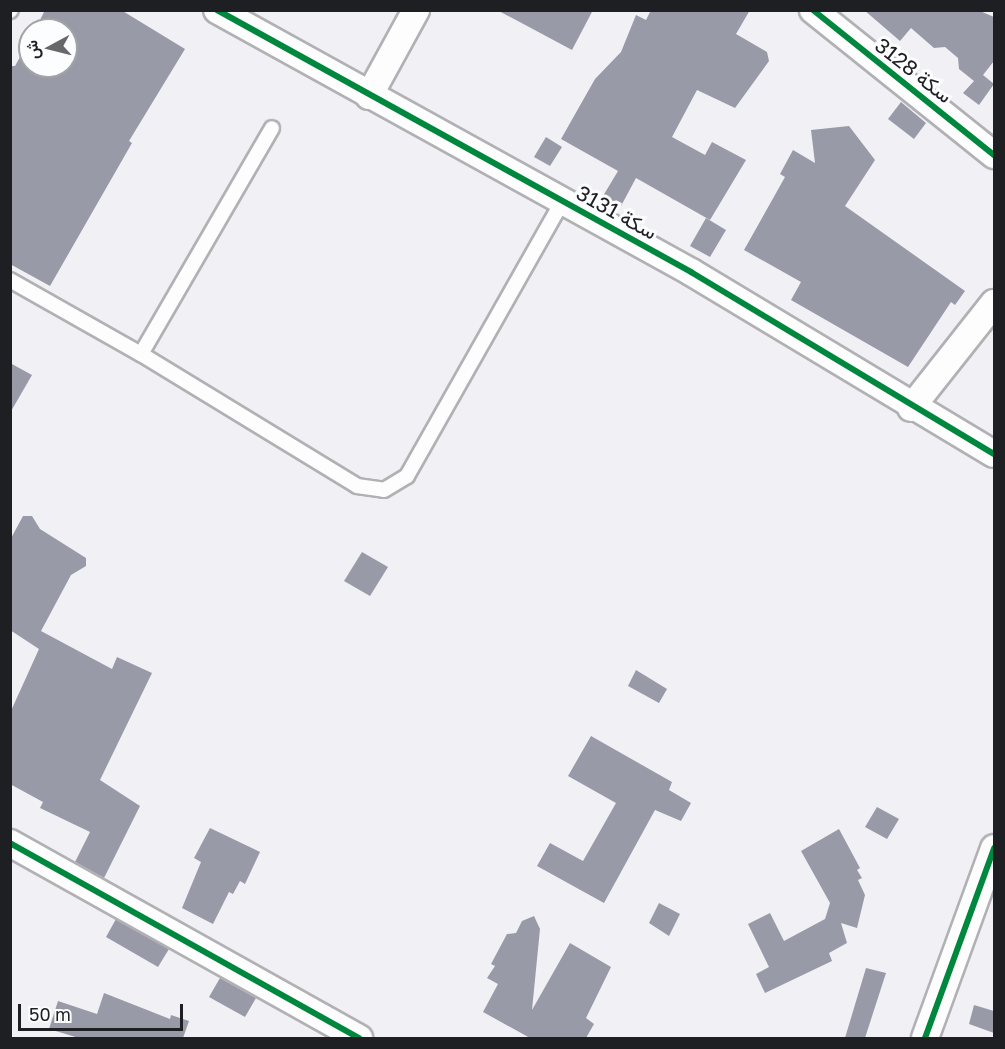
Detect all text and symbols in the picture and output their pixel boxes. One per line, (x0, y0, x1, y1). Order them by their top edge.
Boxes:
north arrow (18, 18, 78, 78)
street label: سكة 3128 (870, 32, 958, 108)
text: ش (21, 39, 43, 61)
street label: سكة 3131 (572, 180, 662, 244)
scale bar (21, 992, 186, 1030)
text: 50 m (29, 1003, 71, 1025)

